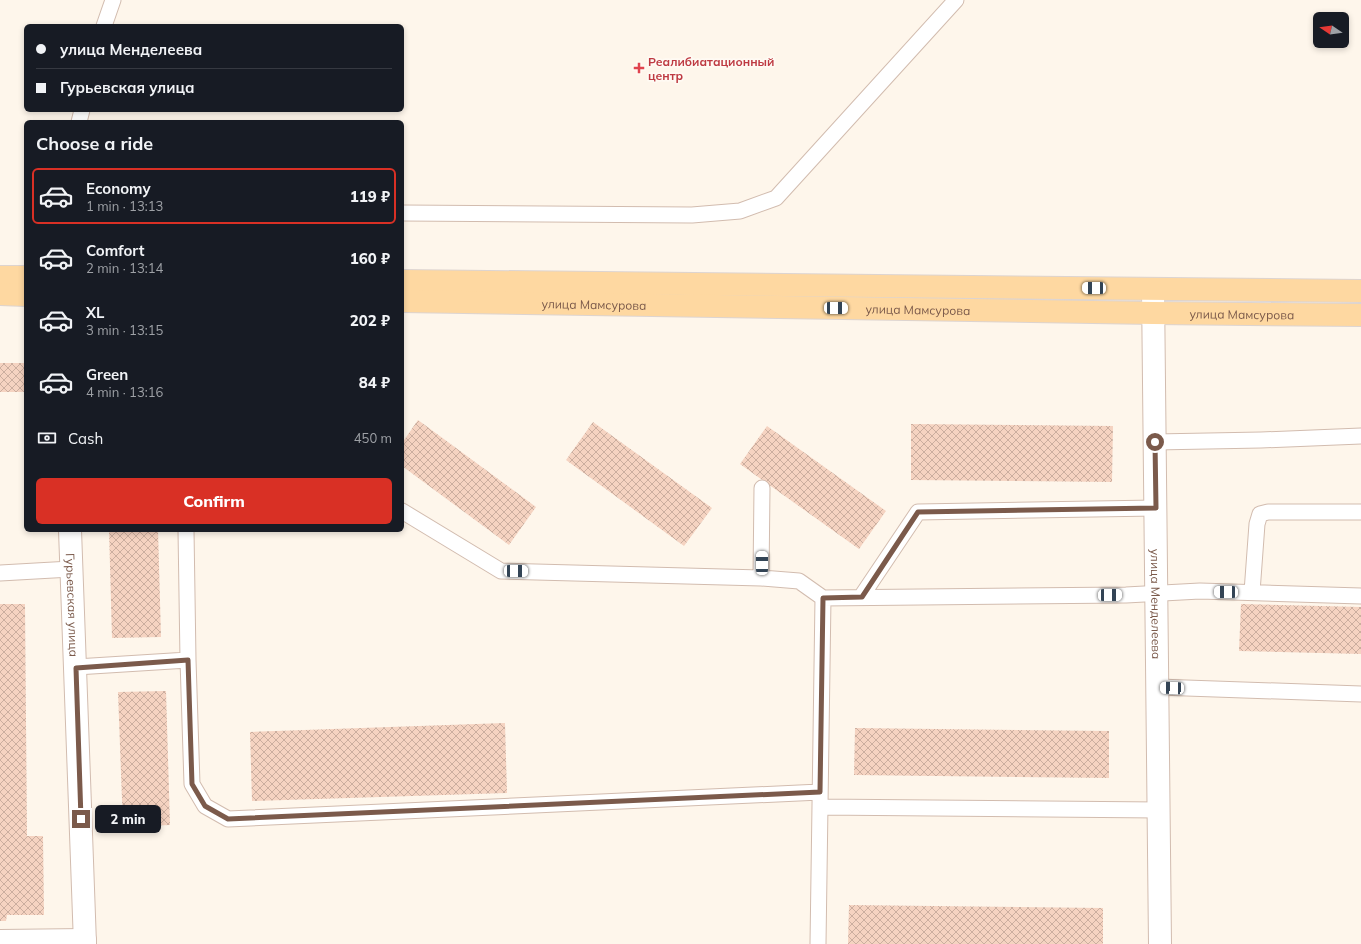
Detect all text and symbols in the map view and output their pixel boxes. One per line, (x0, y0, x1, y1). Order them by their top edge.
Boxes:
north arrow (1313, 12, 1349, 48)
map controls (1313, 12, 1349, 48)
text: улица Менделеева (60, 40, 202, 59)
place label: Реалибиатационный центр (648, 54, 774, 83)
marker: Реалибиатационный центр (633, 62, 645, 74)
text: Гурьевская улица (60, 78, 194, 97)
text: Choose a ride (36, 132, 153, 155)
icon: car (38, 178, 74, 214)
text: Economy (86, 179, 151, 198)
text: 119 ₽ (350, 187, 390, 206)
text: 1 min · 13:13 (86, 198, 163, 214)
icon: car (38, 240, 74, 276)
text: Comfort (86, 241, 144, 260)
text: 160 ₽ (350, 249, 390, 268)
text: 2 min · 13:14 (86, 260, 163, 276)
car (1082, 282, 1106, 294)
street label: улица Мамсурова (541, 296, 646, 312)
street label: улица Мамсурова (865, 301, 970, 318)
icon: car (38, 302, 74, 338)
car (824, 302, 848, 314)
text: XL (86, 303, 104, 322)
street label: улица Мамсурова (1189, 306, 1294, 322)
text: 202 ₽ (350, 311, 390, 330)
text: 3 min · 13:15 (86, 322, 163, 338)
icon: car (38, 364, 74, 400)
text: Green (86, 365, 128, 384)
text: 84 ₽ (359, 373, 390, 392)
text: 4 min · 13:16 (86, 384, 163, 400)
icon: cash (36, 427, 58, 449)
text: Cash (68, 429, 103, 448)
text: 450 m (354, 430, 392, 446)
route start (1146, 433, 1164, 451)
button: Confirm (36, 478, 392, 524)
street label: улица Менделеева (1148, 549, 1164, 659)
car (756, 551, 768, 575)
street label: Гурьевская улица (63, 553, 82, 657)
car (504, 565, 528, 577)
car (1214, 586, 1238, 598)
car (1098, 589, 1122, 601)
car (1160, 682, 1184, 694)
callout: 2 min (95, 805, 161, 833)
route end (72, 810, 90, 828)
text: 2 min (111, 811, 145, 827)

